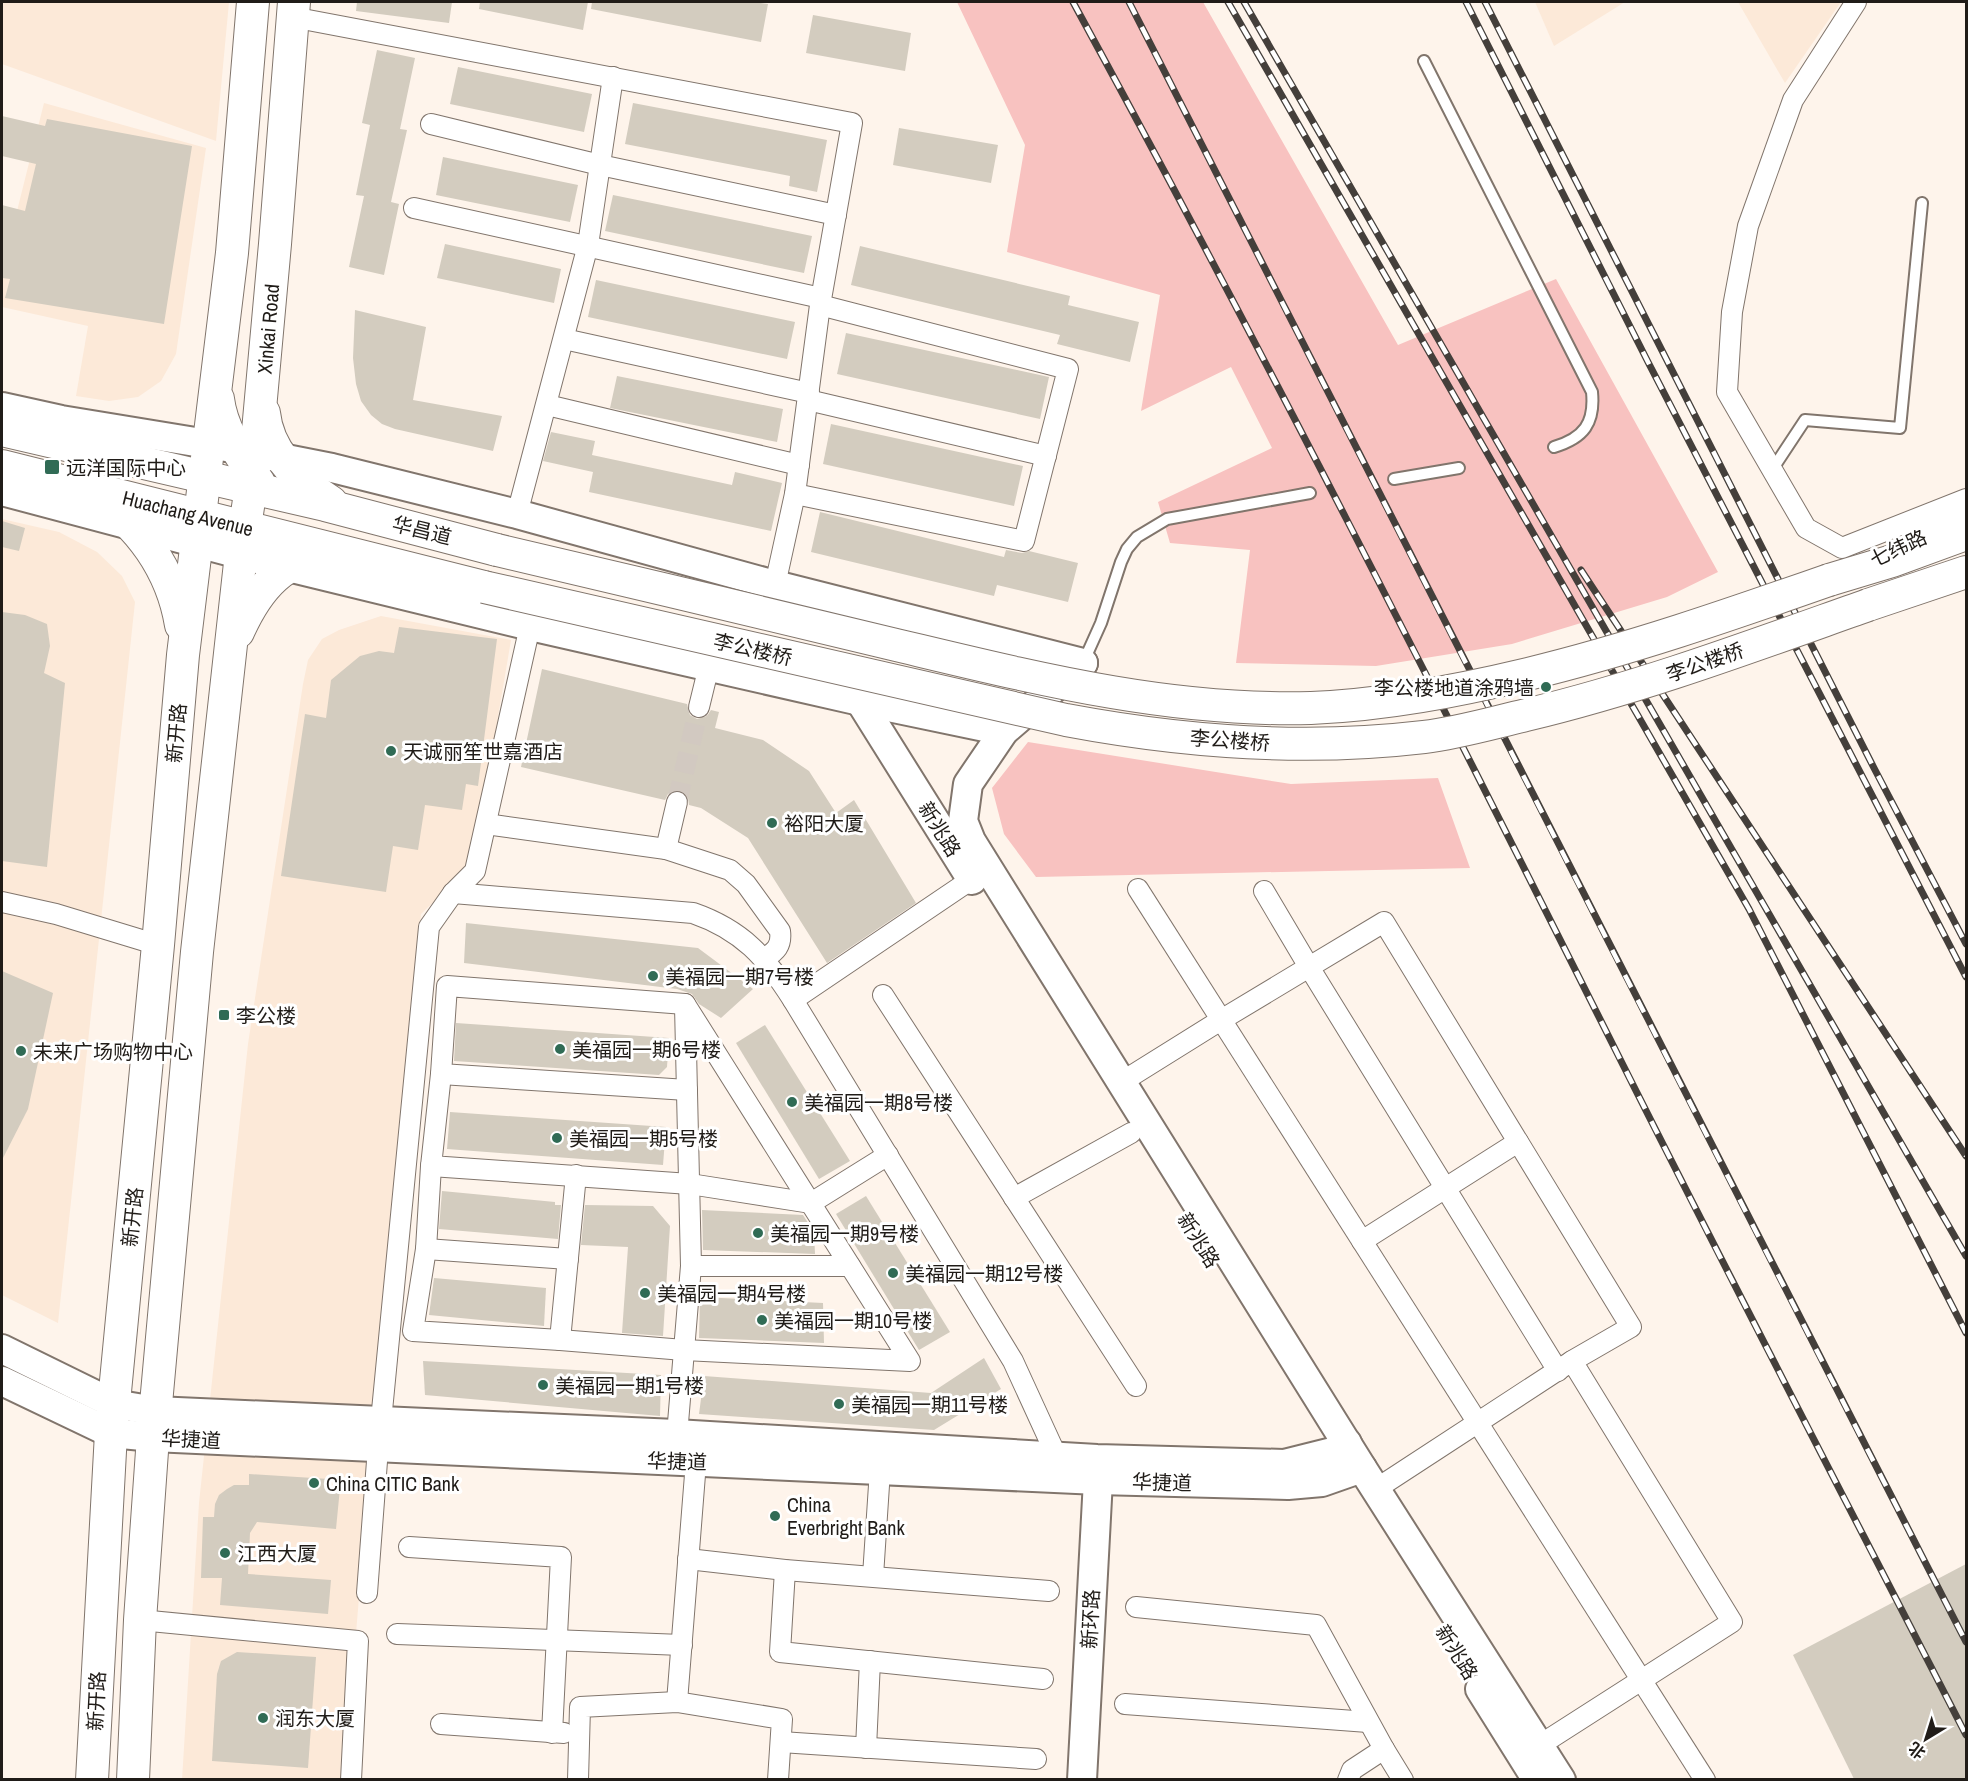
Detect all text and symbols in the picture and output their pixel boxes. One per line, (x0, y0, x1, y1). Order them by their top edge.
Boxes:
street label: Xinkai Road (251, 283, 285, 375)
place label: 远洋国际中心 (66, 454, 186, 481)
marker: 远洋国际中心 (43, 458, 61, 476)
street label: Huachang Avenue (120, 484, 256, 542)
street label: 华昌道 (390, 510, 454, 550)
street label: 七纬路 (1865, 523, 1931, 573)
street label: 李公楼桥 (711, 627, 795, 671)
street label: 李公楼桥 (1663, 636, 1747, 688)
place label: 李公楼地道涂鸦墙 (1374, 674, 1534, 701)
marker: 李公楼地道涂鸦墙 (1539, 680, 1553, 694)
street label: 新开路 (160, 702, 192, 764)
street label: 李公楼桥 (1189, 724, 1271, 756)
place label: 天诚丽笙世嘉酒店 (403, 738, 563, 765)
marker: 天诚丽笙世嘉酒店 (384, 744, 398, 758)
street label: 新兆路 (913, 796, 967, 862)
place label: 裕阳大厦 (784, 810, 864, 837)
marker: 裕阳大厦 (765, 816, 779, 830)
place label: 美福园一期7号楼 (665, 963, 814, 990)
marker: 美福园一期7号楼 (646, 969, 660, 983)
place label: 李公楼 (236, 1002, 296, 1029)
marker: 李公楼 (217, 1008, 231, 1022)
place label: 美福园一期6号楼 (572, 1036, 721, 1063)
place label: 未来广场购物中心 (33, 1038, 193, 1065)
marker: 美福园一期6号楼 (553, 1042, 567, 1056)
marker: 未来广场购物中心 (14, 1044, 28, 1058)
place label: 美福园一期8号楼 (804, 1089, 953, 1116)
marker: 美福园一期8号楼 (785, 1095, 799, 1109)
place label: 美福园一期5号楼 (569, 1125, 718, 1152)
marker: 美福园一期5号楼 (550, 1131, 564, 1145)
street label: 新开路 (115, 1186, 149, 1248)
street label: 新兆路 (1172, 1207, 1226, 1273)
place label: 美福园一期9号楼 (770, 1220, 919, 1247)
marker: 美福园一期9号楼 (751, 1226, 765, 1240)
place label: 美福园一期12号楼 (905, 1260, 1063, 1287)
marker: 美福园一期12号楼 (886, 1266, 900, 1280)
place label: 美福园一期4号楼 (657, 1280, 806, 1307)
marker: 美福园一期4号楼 (638, 1286, 652, 1300)
place label: 美福园一期10号楼 (774, 1307, 932, 1334)
marker: 美福园一期10号楼 (755, 1313, 769, 1327)
place label: 美福园一期1号楼 (555, 1372, 704, 1399)
marker: 美福园一期1号楼 (536, 1378, 550, 1392)
place label: 美福园一期11号楼 (851, 1391, 1008, 1418)
marker: 美福园一期11号楼 (832, 1397, 846, 1411)
street label: 华捷道 (160, 1424, 222, 1454)
street label: 华捷道 (647, 1446, 707, 1476)
street label: 华捷道 (1132, 1467, 1192, 1497)
place label: China CITIC Bank (326, 1470, 460, 1497)
marker: China CITIC Bank (307, 1476, 321, 1490)
place label: China Everbright Bank (787, 1491, 905, 1541)
marker: China Everbright Bank (768, 1509, 782, 1523)
place label: 江西大厦 (237, 1540, 317, 1567)
marker: 江西大厦 (218, 1546, 232, 1560)
street label: 新环路 (1075, 1588, 1105, 1650)
street label: 新兆路 (1430, 1619, 1484, 1685)
street label: 新开路 (81, 1670, 111, 1732)
place label: 润东大厦 (275, 1705, 355, 1732)
north arrow (1896, 1709, 1956, 1769)
marker: 润东大厦 (256, 1711, 270, 1725)
text: 北 (1904, 1737, 1930, 1764)

